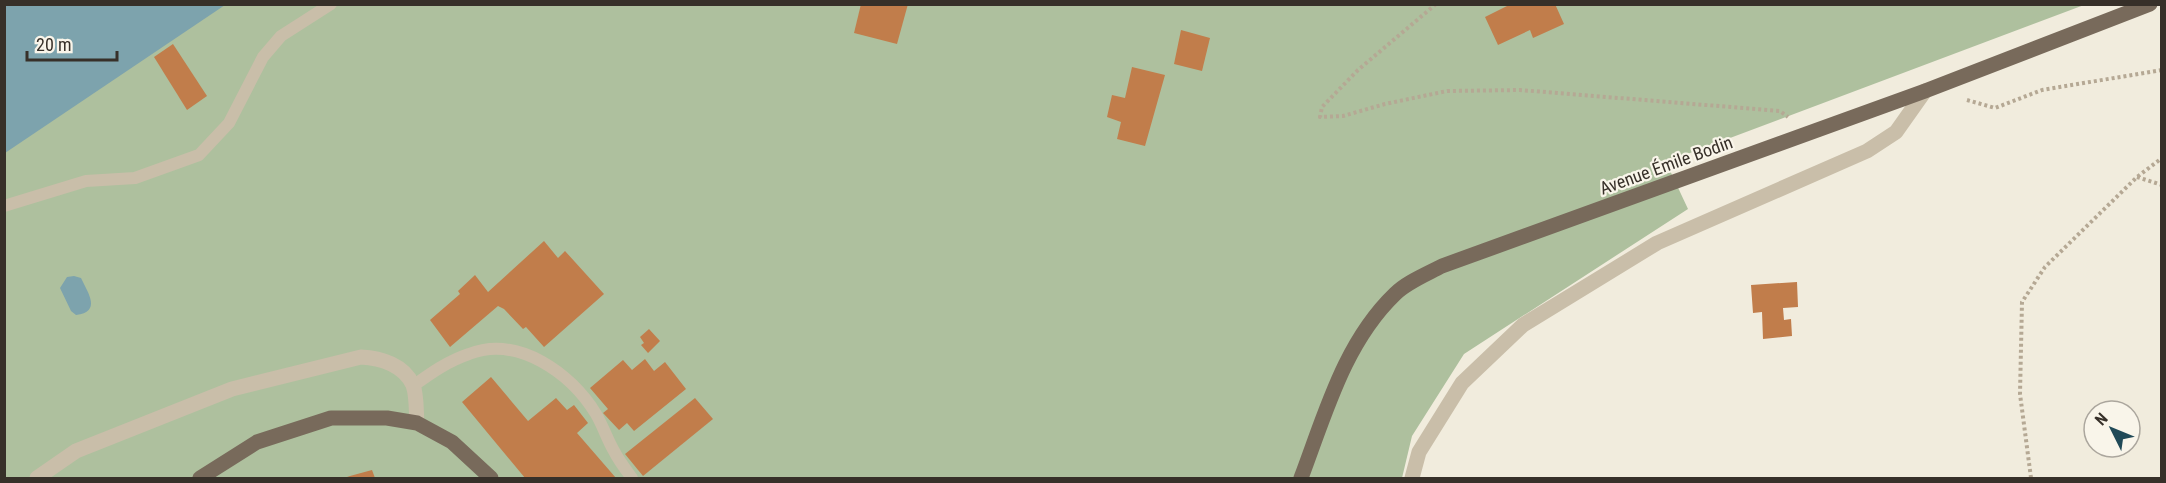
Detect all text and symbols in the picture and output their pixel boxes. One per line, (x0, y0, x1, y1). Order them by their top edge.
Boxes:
scale bar (27, 24, 117, 62)
text: 20 m (36, 34, 71, 55)
street label: Avenue Émile Bodin (1597, 131, 1735, 199)
north arrow (2082, 399, 2142, 459)
text: N (2091, 409, 2112, 429)

